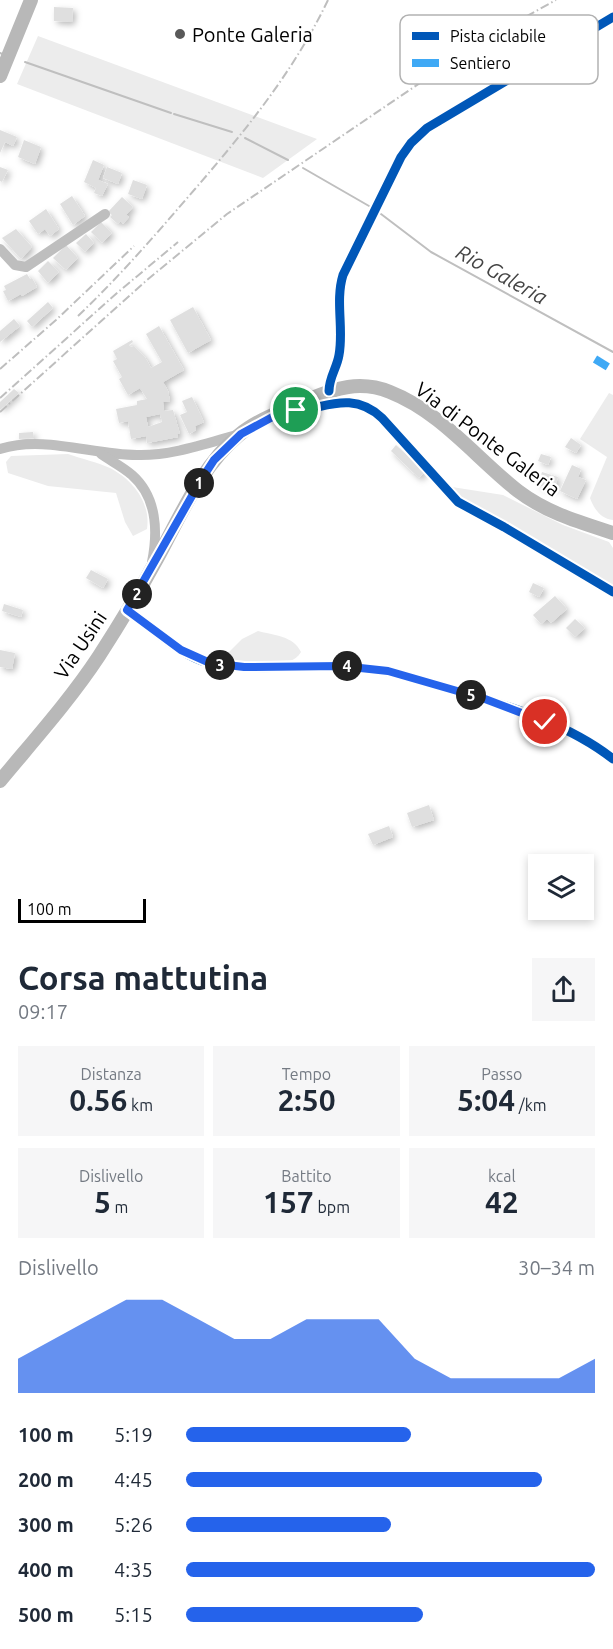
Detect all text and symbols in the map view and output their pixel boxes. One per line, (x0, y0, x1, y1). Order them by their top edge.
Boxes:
legend (400, 15, 598, 84)
place label: Ponte Galeria (192, 23, 313, 46)
marker: Ponte Galeria (173, 27, 187, 41)
text: Pista ciclabile (450, 27, 546, 45)
text: Sentiero (450, 54, 511, 72)
water label: Rio Galeria (452, 239, 552, 309)
street label: Via di Ponte Galeria (411, 377, 565, 501)
pin (270, 384, 321, 435)
icon: arrive (279, 393, 312, 426)
pin: 1 (184, 468, 214, 498)
text: 1 (194, 474, 204, 492)
pin: 2 (122, 579, 152, 609)
text: 2 (132, 585, 142, 603)
street label: Via Usini (49, 607, 111, 683)
pin: 3 (205, 650, 235, 680)
pin: 4 (332, 651, 362, 681)
text: 3 (215, 656, 225, 674)
text: 4 (342, 657, 352, 675)
pin: 5 (456, 680, 486, 710)
text: 5 (466, 686, 476, 704)
pin (519, 696, 570, 747)
icon: check (528, 705, 561, 738)
map controls (528, 854, 594, 920)
button: layers (528, 854, 594, 920)
scale bar (18, 896, 146, 923)
text: 100 m (27, 900, 72, 918)
button: share (532, 958, 595, 1021)
text: Corsa mattutina (18, 959, 268, 996)
text: 09:17 (18, 1000, 68, 1023)
text: Distanza (81, 1065, 142, 1083)
text: Tempo (282, 1065, 331, 1083)
text: Passo (481, 1065, 522, 1083)
text: 0.56 (69, 1083, 127, 1117)
text: 2:50 (277, 1083, 336, 1117)
text: 5:04 (457, 1083, 515, 1117)
text: km (127, 1096, 153, 1114)
text: /km (515, 1096, 547, 1114)
text: Dislivello (79, 1167, 143, 1185)
text: Battito (281, 1167, 332, 1185)
text: kcal (488, 1167, 516, 1185)
text: 5 (94, 1185, 111, 1219)
text: 157 (263, 1185, 314, 1219)
text: 42 (485, 1185, 519, 1219)
text: m (111, 1198, 128, 1216)
text: bpm (314, 1198, 350, 1216)
text: Dislivello (18, 1256, 99, 1279)
text: 30–34 m (518, 1256, 595, 1279)
text: 100 m (18, 1423, 74, 1446)
text: 5:19 (114, 1423, 153, 1446)
text: 200 m (18, 1468, 74, 1491)
text: 4:45 (114, 1468, 153, 1491)
text: 300 m (18, 1513, 74, 1536)
text: 5:26 (114, 1513, 153, 1536)
text: 400 m (18, 1558, 74, 1581)
text: 4:35 (114, 1558, 153, 1581)
text: 500 m (18, 1603, 74, 1626)
text: 5:15 (114, 1603, 153, 1626)

